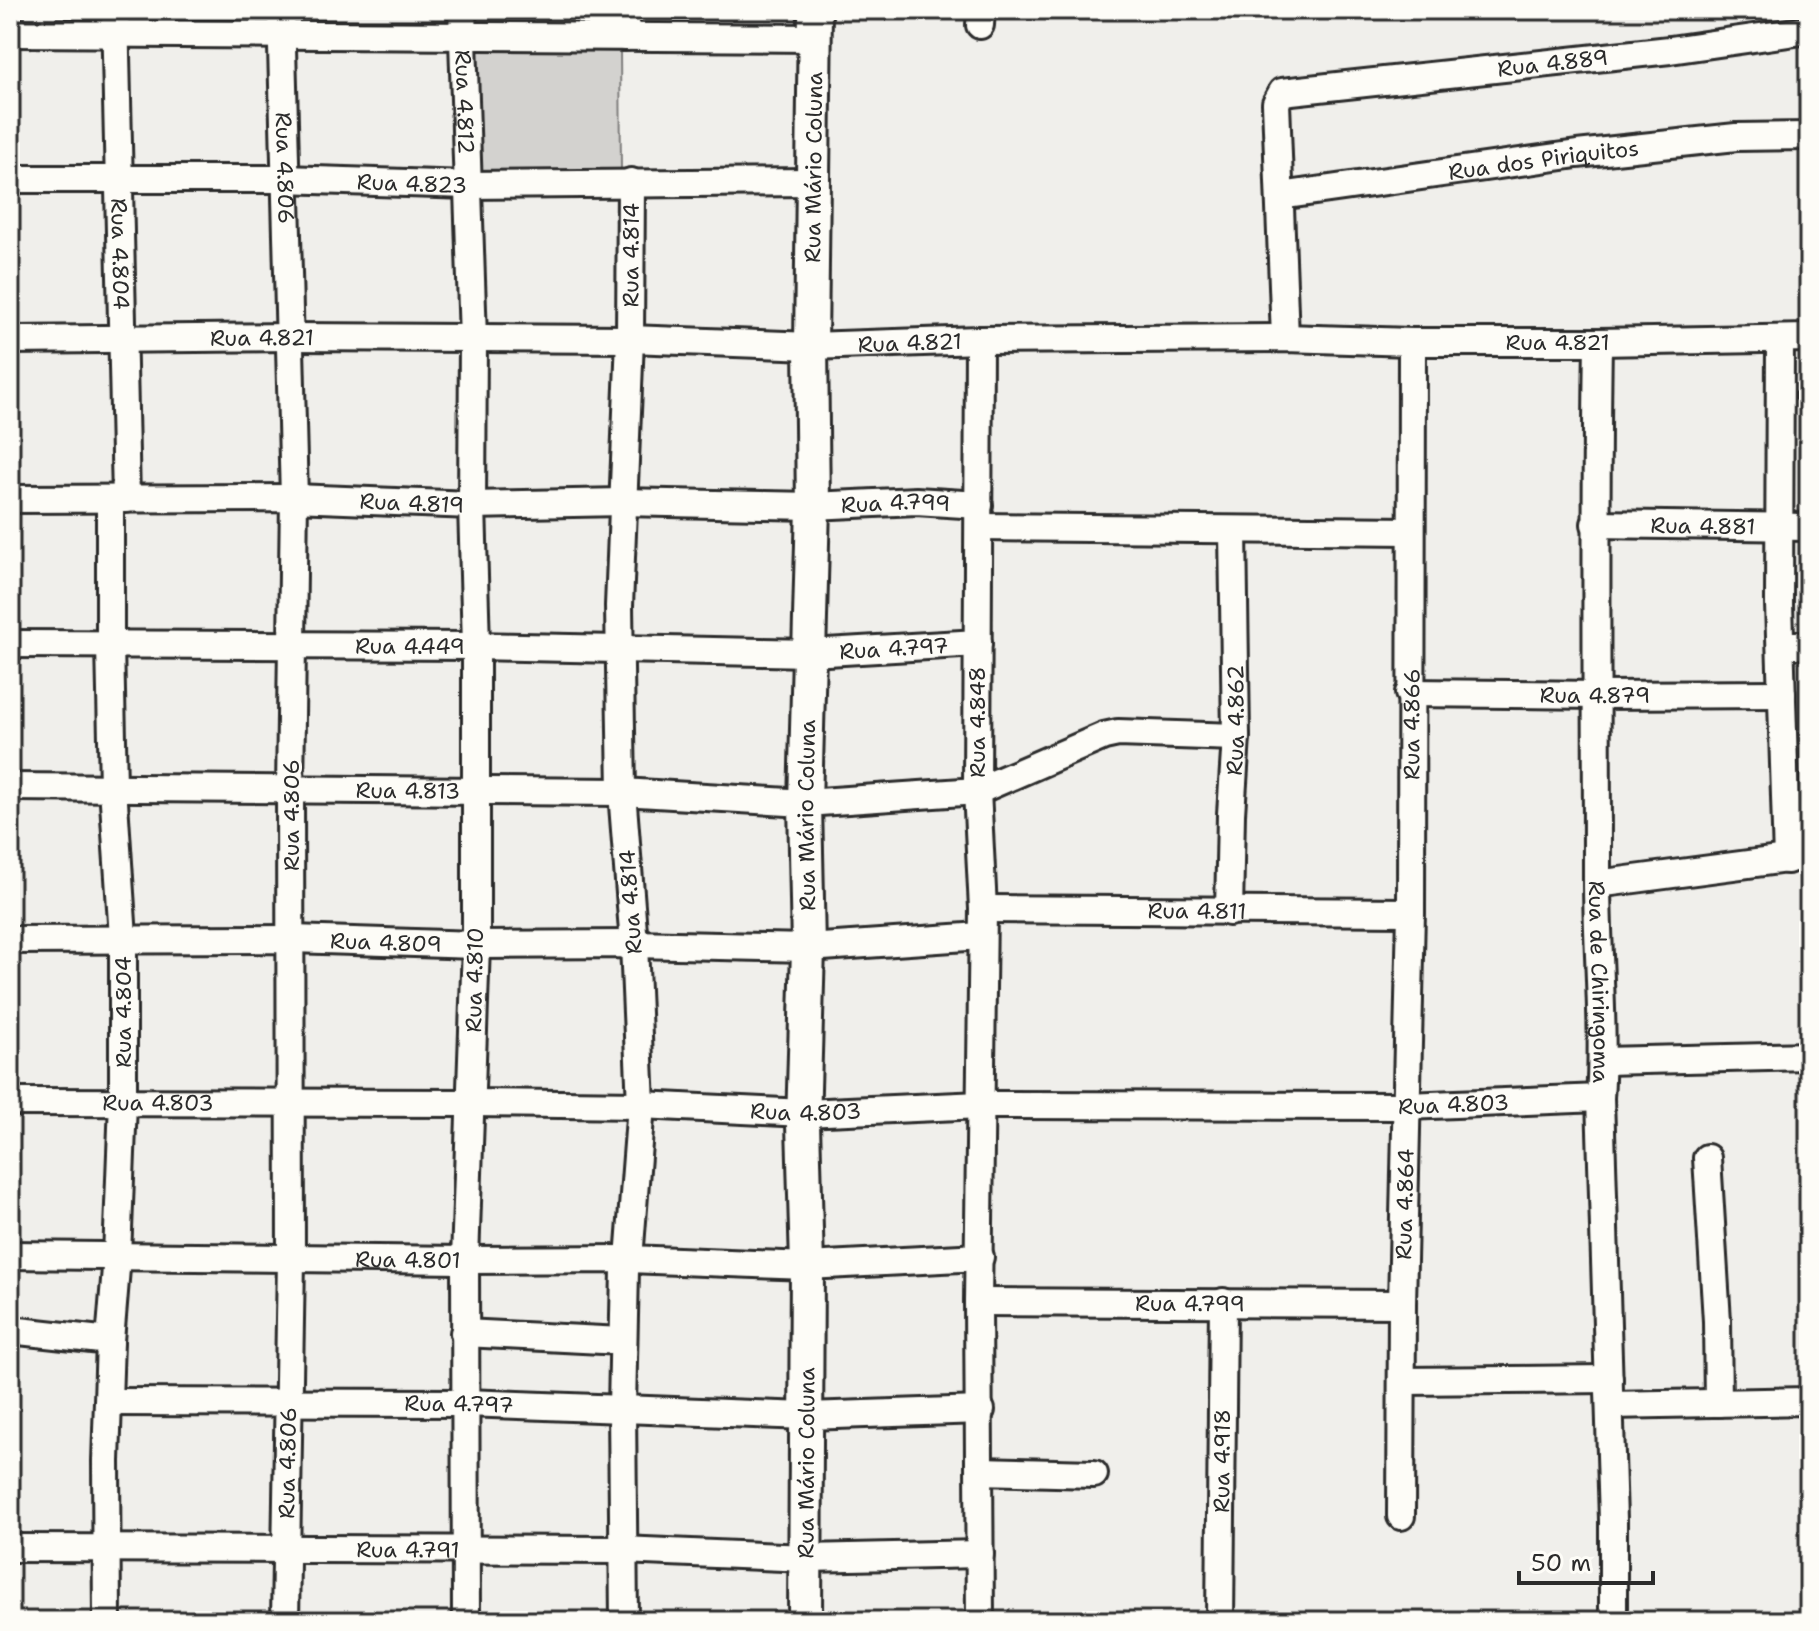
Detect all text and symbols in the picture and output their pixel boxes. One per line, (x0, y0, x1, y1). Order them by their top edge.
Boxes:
street label: Rua 4.889 (1496, 43, 1610, 84)
street label: Rua 4.812 (448, 49, 481, 155)
street label: Rua Mário Coluna (798, 71, 829, 263)
street label: Rua 4.806 (269, 112, 301, 224)
street label: Rua dos Piriquitos (1446, 133, 1640, 187)
street label: Rua 4.823 (356, 167, 468, 200)
street label: Rua 4.804 (104, 198, 136, 310)
street label: Rua 4.814 (616, 203, 646, 308)
street label: Rua 4.821 (210, 323, 314, 353)
street label: Rua 4.821 (857, 327, 962, 359)
street label: Rua 4.821 (1506, 328, 1610, 357)
street label: Rua 4.819 (359, 487, 465, 520)
street label: Rua 4.799 (840, 487, 951, 520)
street label: Rua 4.881 (1650, 511, 1756, 541)
street label: Rua 4.449 (355, 631, 465, 661)
street label: Rua 4.797 (838, 631, 949, 666)
street label: Rua 4.862 (1220, 665, 1251, 777)
street label: Rua 4.848 (963, 666, 992, 778)
street label: Rua 4.866 (1397, 668, 1426, 780)
street label: Rua 4.879 (1539, 680, 1650, 710)
street label: Rua Mário Coluna (791, 719, 822, 911)
street label: Rua 4.806 (277, 759, 306, 871)
street label: Rua 4.813 (356, 776, 460, 806)
street label: Rua 4.814 (612, 849, 649, 955)
street label: Rua de Chiringoma (1582, 881, 1616, 1084)
street label: Rua 4.811 (1147, 896, 1246, 926)
street label: Rua 4.809 (330, 926, 442, 959)
street label: Rua 4.810 (459, 927, 490, 1033)
street label: Rua 4.804 (109, 956, 138, 1068)
street label: Rua 4.803 (102, 1088, 214, 1117)
street label: Rua 4.803 (1398, 1088, 1510, 1121)
street label: Rua 4.803 (749, 1096, 862, 1128)
street label: Rua 4.864 (1389, 1148, 1421, 1260)
street label: Rua 4.801 (355, 1245, 461, 1275)
street label: Rua 4.799 (1135, 1289, 1245, 1318)
street label: Rua Mário Coluna (791, 1367, 821, 1559)
street label: Rua 4.797 (404, 1389, 514, 1420)
street label: Rua 4.806 (272, 1407, 303, 1519)
street label: Rua 4.918 (1207, 1409, 1237, 1513)
street label: Rua 4.791 (356, 1535, 460, 1564)
scale bar (1519, 1535, 1653, 1585)
text: 50 m (1531, 1547, 1591, 1579)

